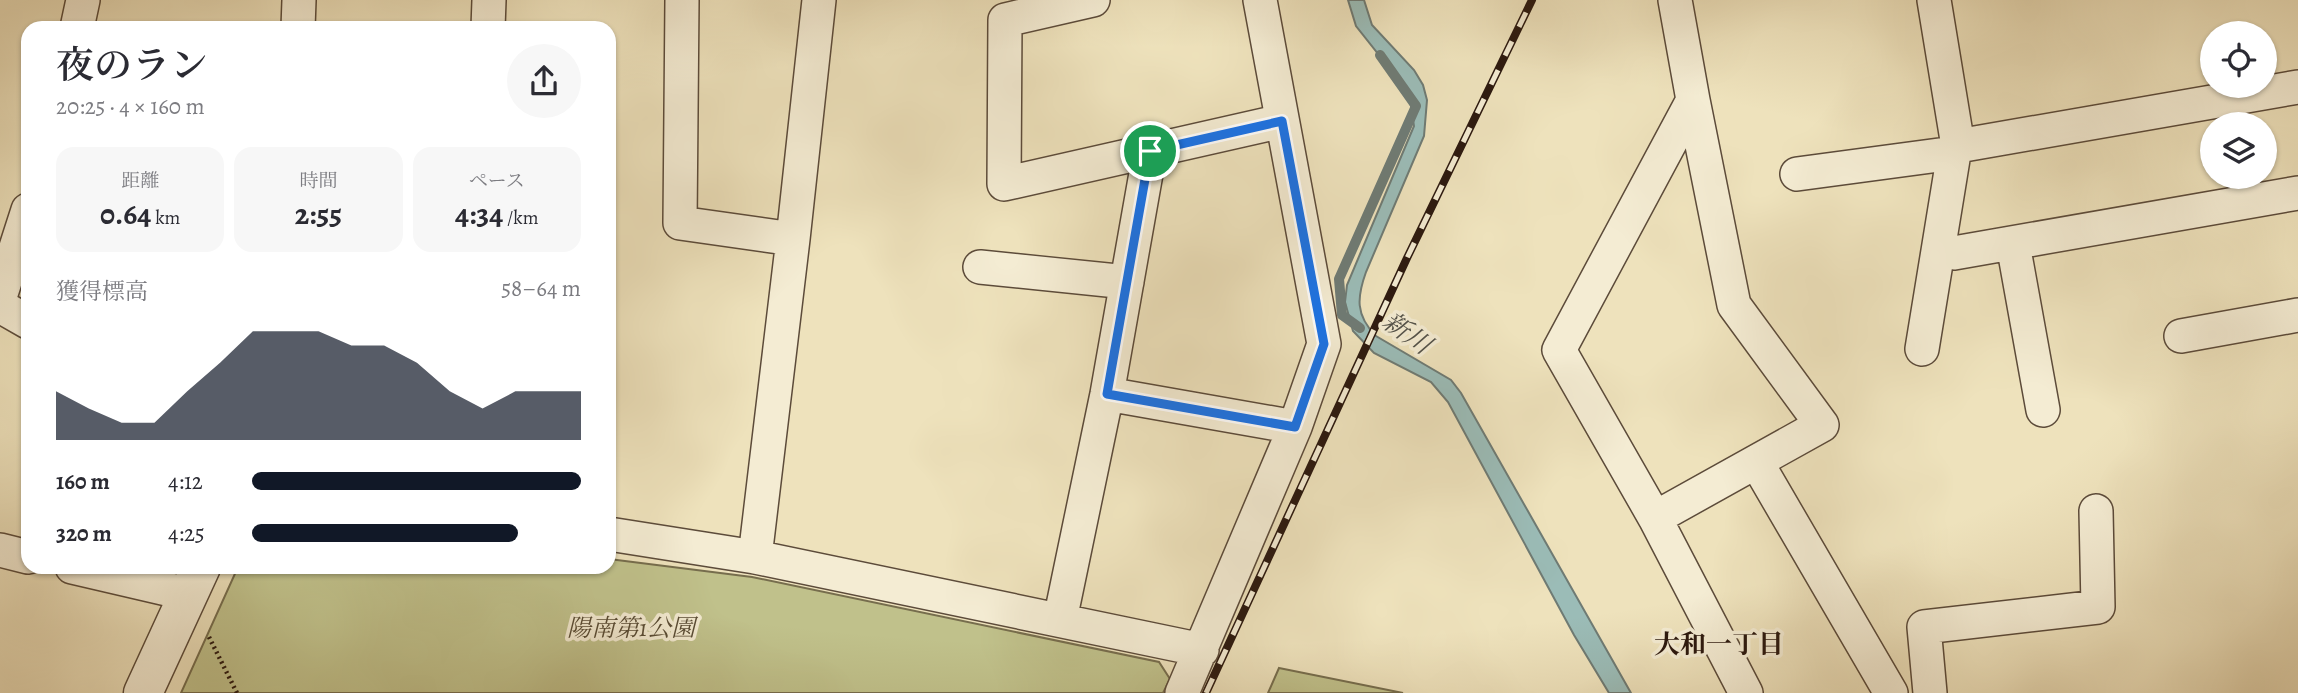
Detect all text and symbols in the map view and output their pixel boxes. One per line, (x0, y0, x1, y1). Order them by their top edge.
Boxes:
map controls (2200, 21, 2277, 189)
button: locate (2200, 21, 2277, 98)
text: 夜のラン (56, 39, 208, 91)
button: share (507, 44, 581, 118)
text: 20:25 · 4 × 160 m (56, 91, 205, 122)
button: layers (2200, 112, 2277, 189)
pin (1120, 121, 1180, 181)
icon: arrive (1131, 132, 1169, 170)
text: 距離 (121, 168, 159, 194)
text: 時間 (299, 168, 338, 194)
text: ペース (469, 168, 525, 194)
text: 0.64 (100, 194, 151, 234)
text: 2:55 (295, 194, 342, 234)
text: 4:34 (455, 194, 503, 234)
text: km (151, 205, 180, 231)
text: /km (503, 205, 539, 231)
text: 58–64 m (501, 273, 581, 304)
text: 獲得標高 (56, 276, 148, 307)
water label: 新川 (1376, 304, 1441, 364)
text: 160 m (56, 466, 110, 497)
text: 4:12 (168, 466, 203, 497)
text: 320 m (56, 518, 112, 549)
text: 4:25 (168, 518, 205, 549)
park label: 陽南第1公園 (567, 612, 699, 644)
district label: 大和一丁目 (1654, 627, 1784, 662)

